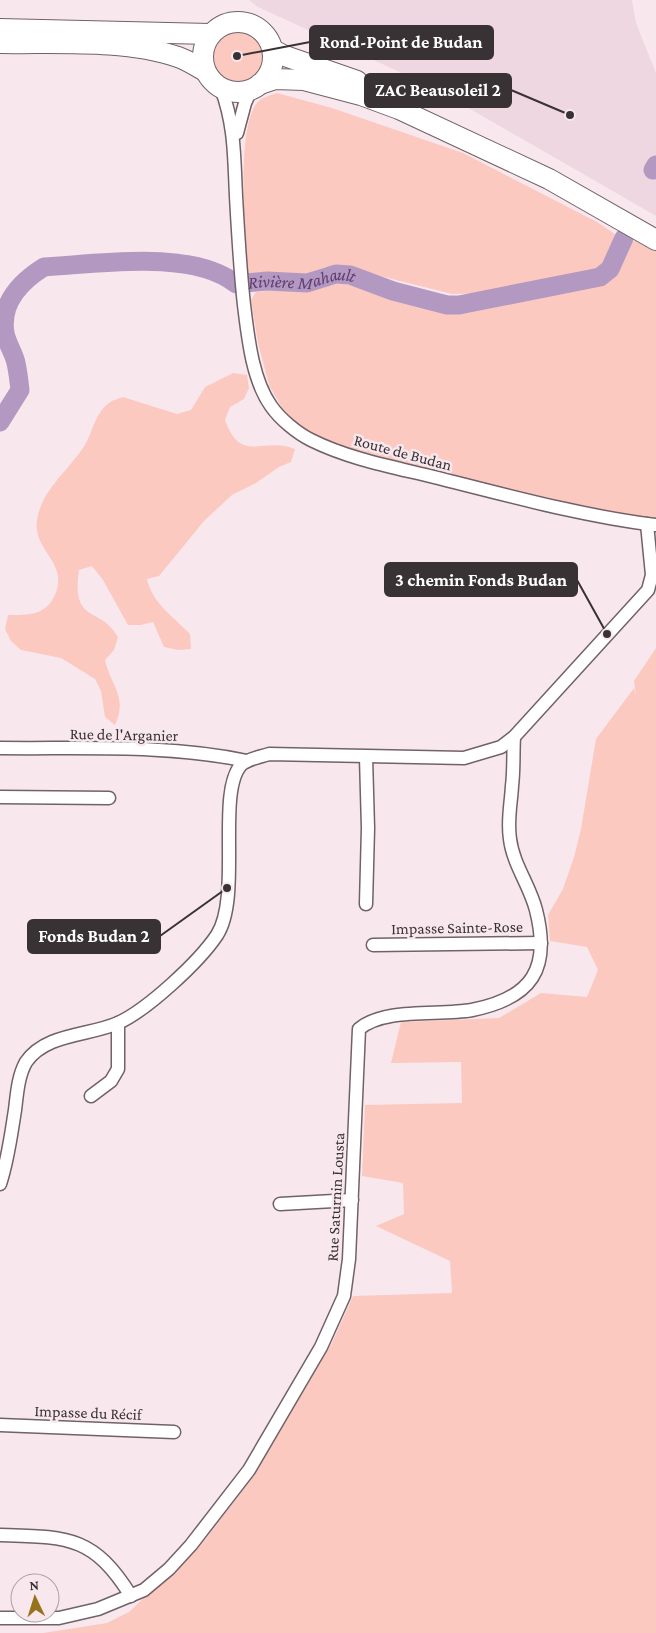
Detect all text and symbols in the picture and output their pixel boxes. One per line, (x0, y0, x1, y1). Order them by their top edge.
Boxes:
callout: Rond-Point de Budan (310, 26, 493, 59)
text: Rond-Point de Budan (319, 32, 483, 52)
callout: ZAC Beausoleil 2 (365, 74, 511, 107)
text: ZAC Beausoleil 2 (375, 80, 501, 100)
water label: Rivière Mahault (247, 264, 359, 293)
street label: Route de Budan (352, 431, 454, 474)
callout: 3 chemin Fonds Budan (385, 563, 577, 596)
text: 3 chemin Fonds Budan (395, 570, 568, 590)
street label: Rue de l'Arganier (70, 725, 179, 745)
street label: Impasse Sainte-Rose (391, 918, 523, 938)
callout: Fonds Budan 2 (28, 920, 160, 953)
text: Fonds Budan 2 (38, 926, 150, 946)
street label: Rue Saturnin Lousta (324, 1131, 347, 1262)
street label: Impasse du Récif (34, 1402, 143, 1424)
north arrow (10, 1573, 60, 1623)
text: N (29, 1577, 40, 1593)

